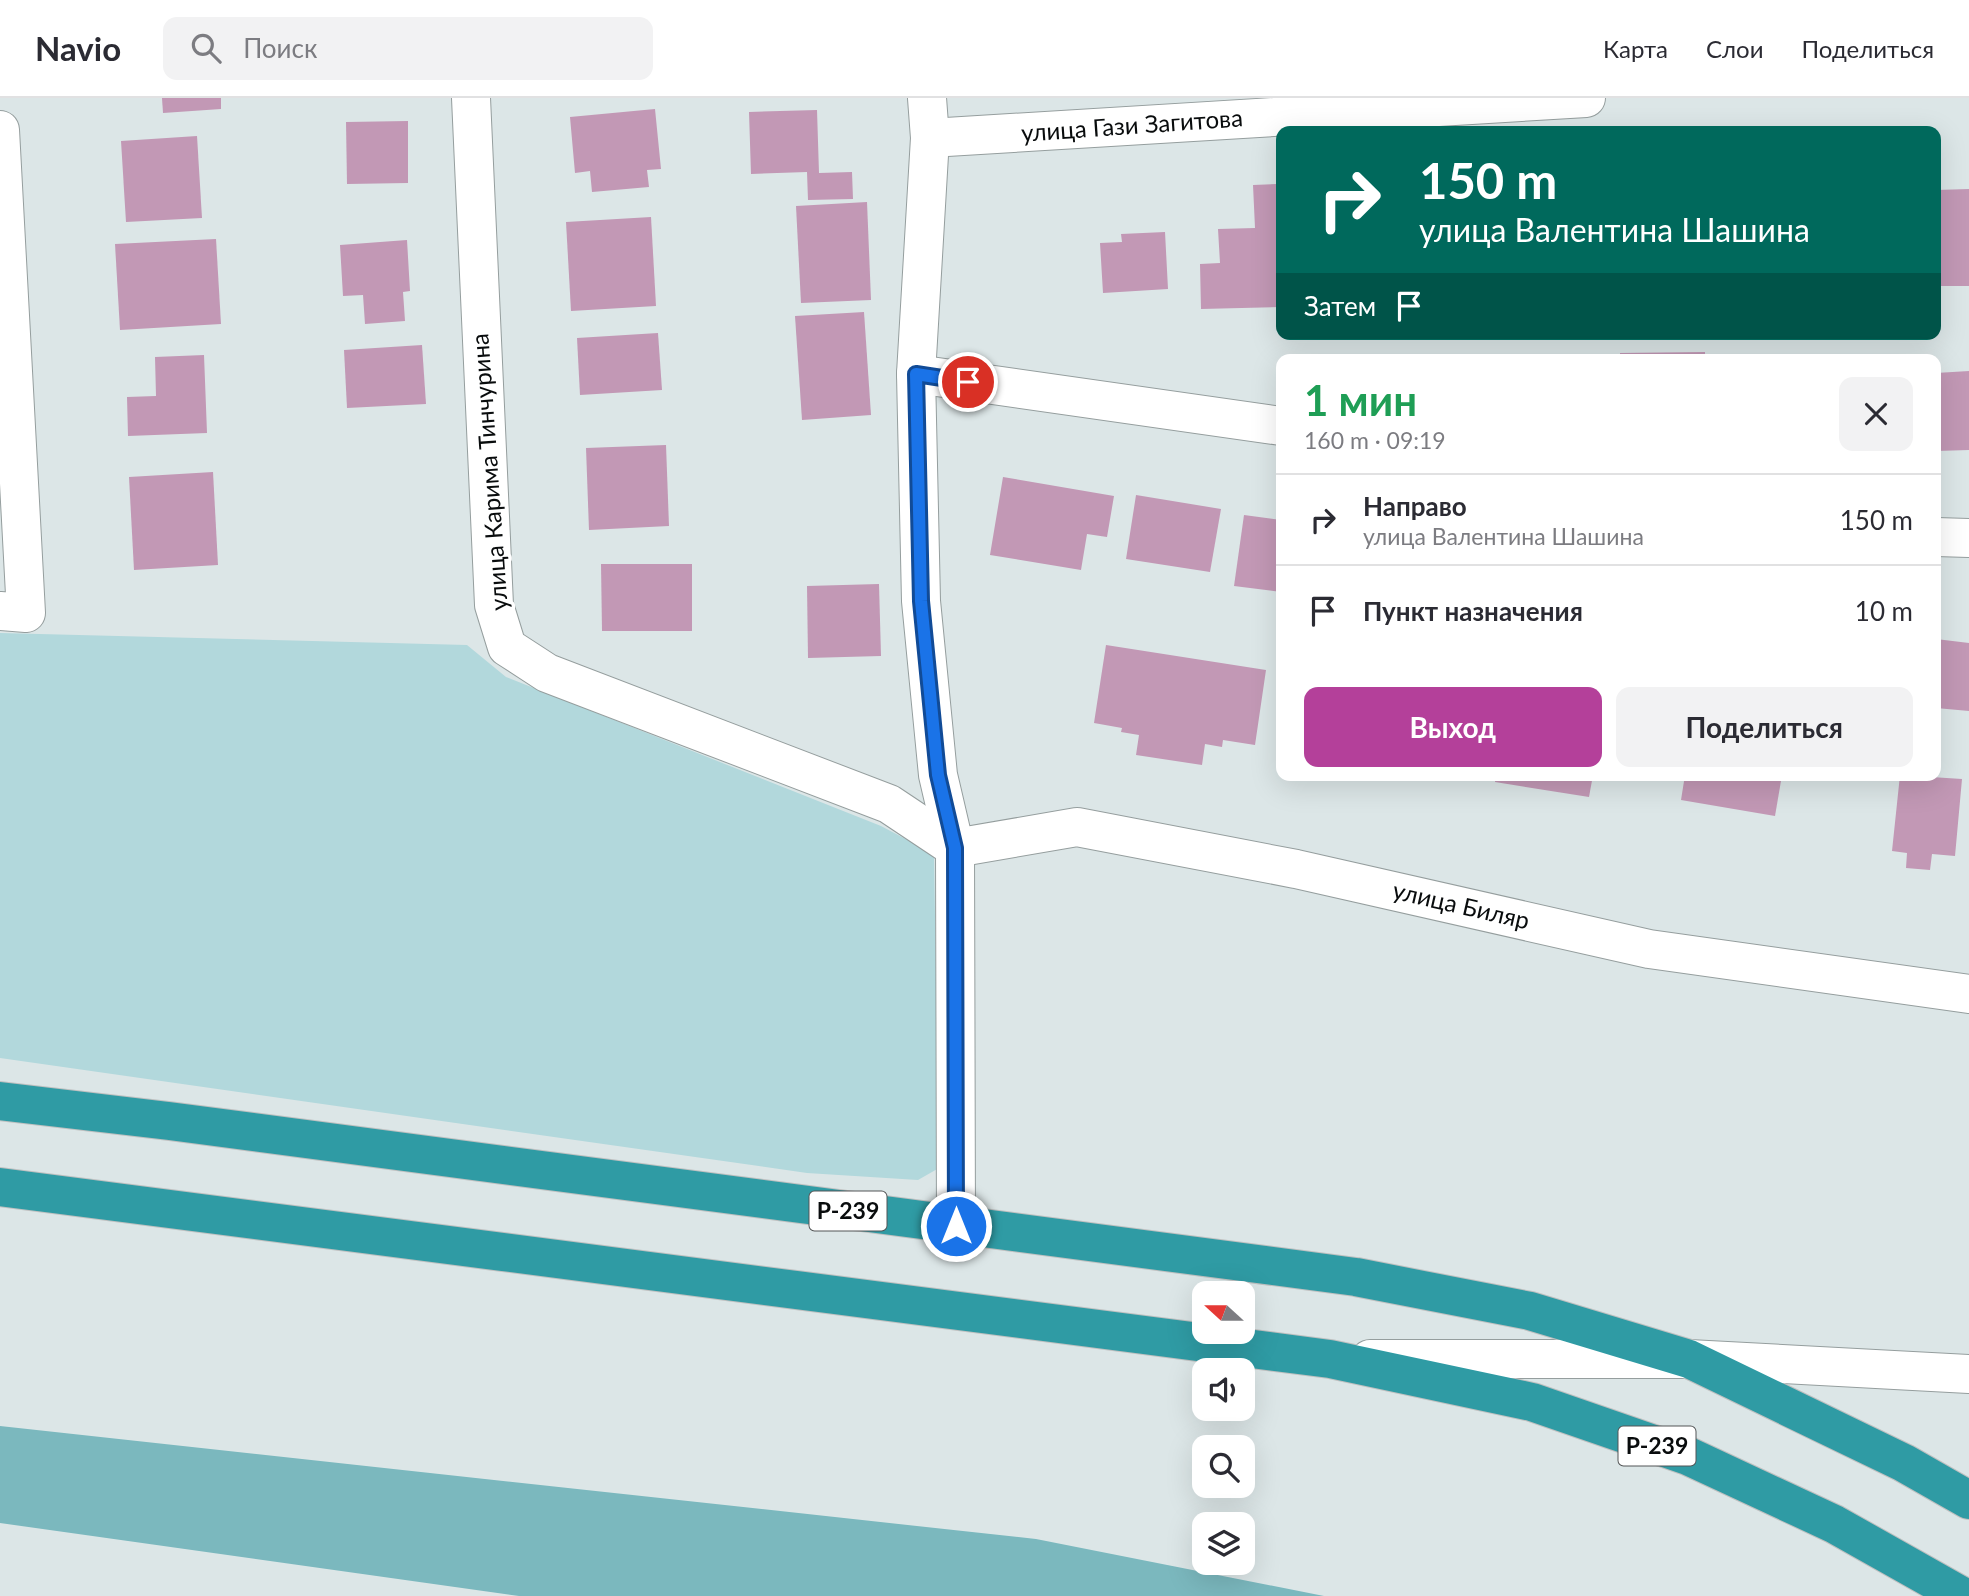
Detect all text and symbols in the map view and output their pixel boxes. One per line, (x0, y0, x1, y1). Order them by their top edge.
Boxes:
search box (163, 17, 653, 80)
text: Navio (35, 28, 121, 68)
icon: search (187, 29, 225, 67)
text: Поиск (243, 32, 317, 64)
text: Карта (1603, 34, 1668, 63)
text: Слои (1706, 34, 1763, 63)
text: Поделиться (1801, 34, 1934, 63)
street label: улица Гази Загитова (1020, 102, 1244, 147)
text: 150 m (1419, 151, 1557, 209)
icon: right (1304, 154, 1395, 245)
text: улица Валентина Шашина (1419, 210, 1810, 249)
icon: arrive (1390, 287, 1428, 325)
text: Затем (1304, 290, 1376, 322)
street label: улица Карима Тинчурина (464, 332, 513, 612)
pin (938, 352, 998, 412)
icon: arrive (949, 363, 987, 401)
text: 1 мин (1304, 375, 1417, 425)
button: close (1839, 377, 1913, 451)
text: 160 m · 09:19 (1304, 426, 1446, 454)
text: Направо (1363, 490, 1467, 522)
icon: right (1304, 501, 1342, 539)
text: 150 m (1840, 504, 1913, 536)
text: улица Валентина Шашина (1363, 522, 1644, 550)
icon: arrive (1304, 592, 1342, 630)
text: Пункт назначения (1363, 595, 1583, 627)
text: 10 m (1855, 595, 1913, 627)
button: Выход (1304, 687, 1602, 767)
button: Поделиться (1616, 687, 1913, 767)
street label: улица Биляр (1390, 875, 1533, 934)
position arrow (919, 1189, 993, 1263)
road number: Р-239 (810, 1192, 886, 1230)
north arrow (1192, 1281, 1255, 1344)
map controls (1192, 1281, 1255, 1575)
button: sound (1192, 1358, 1255, 1421)
road number: Р-239 (1618, 1427, 1696, 1466)
button: search (1192, 1435, 1255, 1498)
button: layers (1192, 1512, 1255, 1575)

